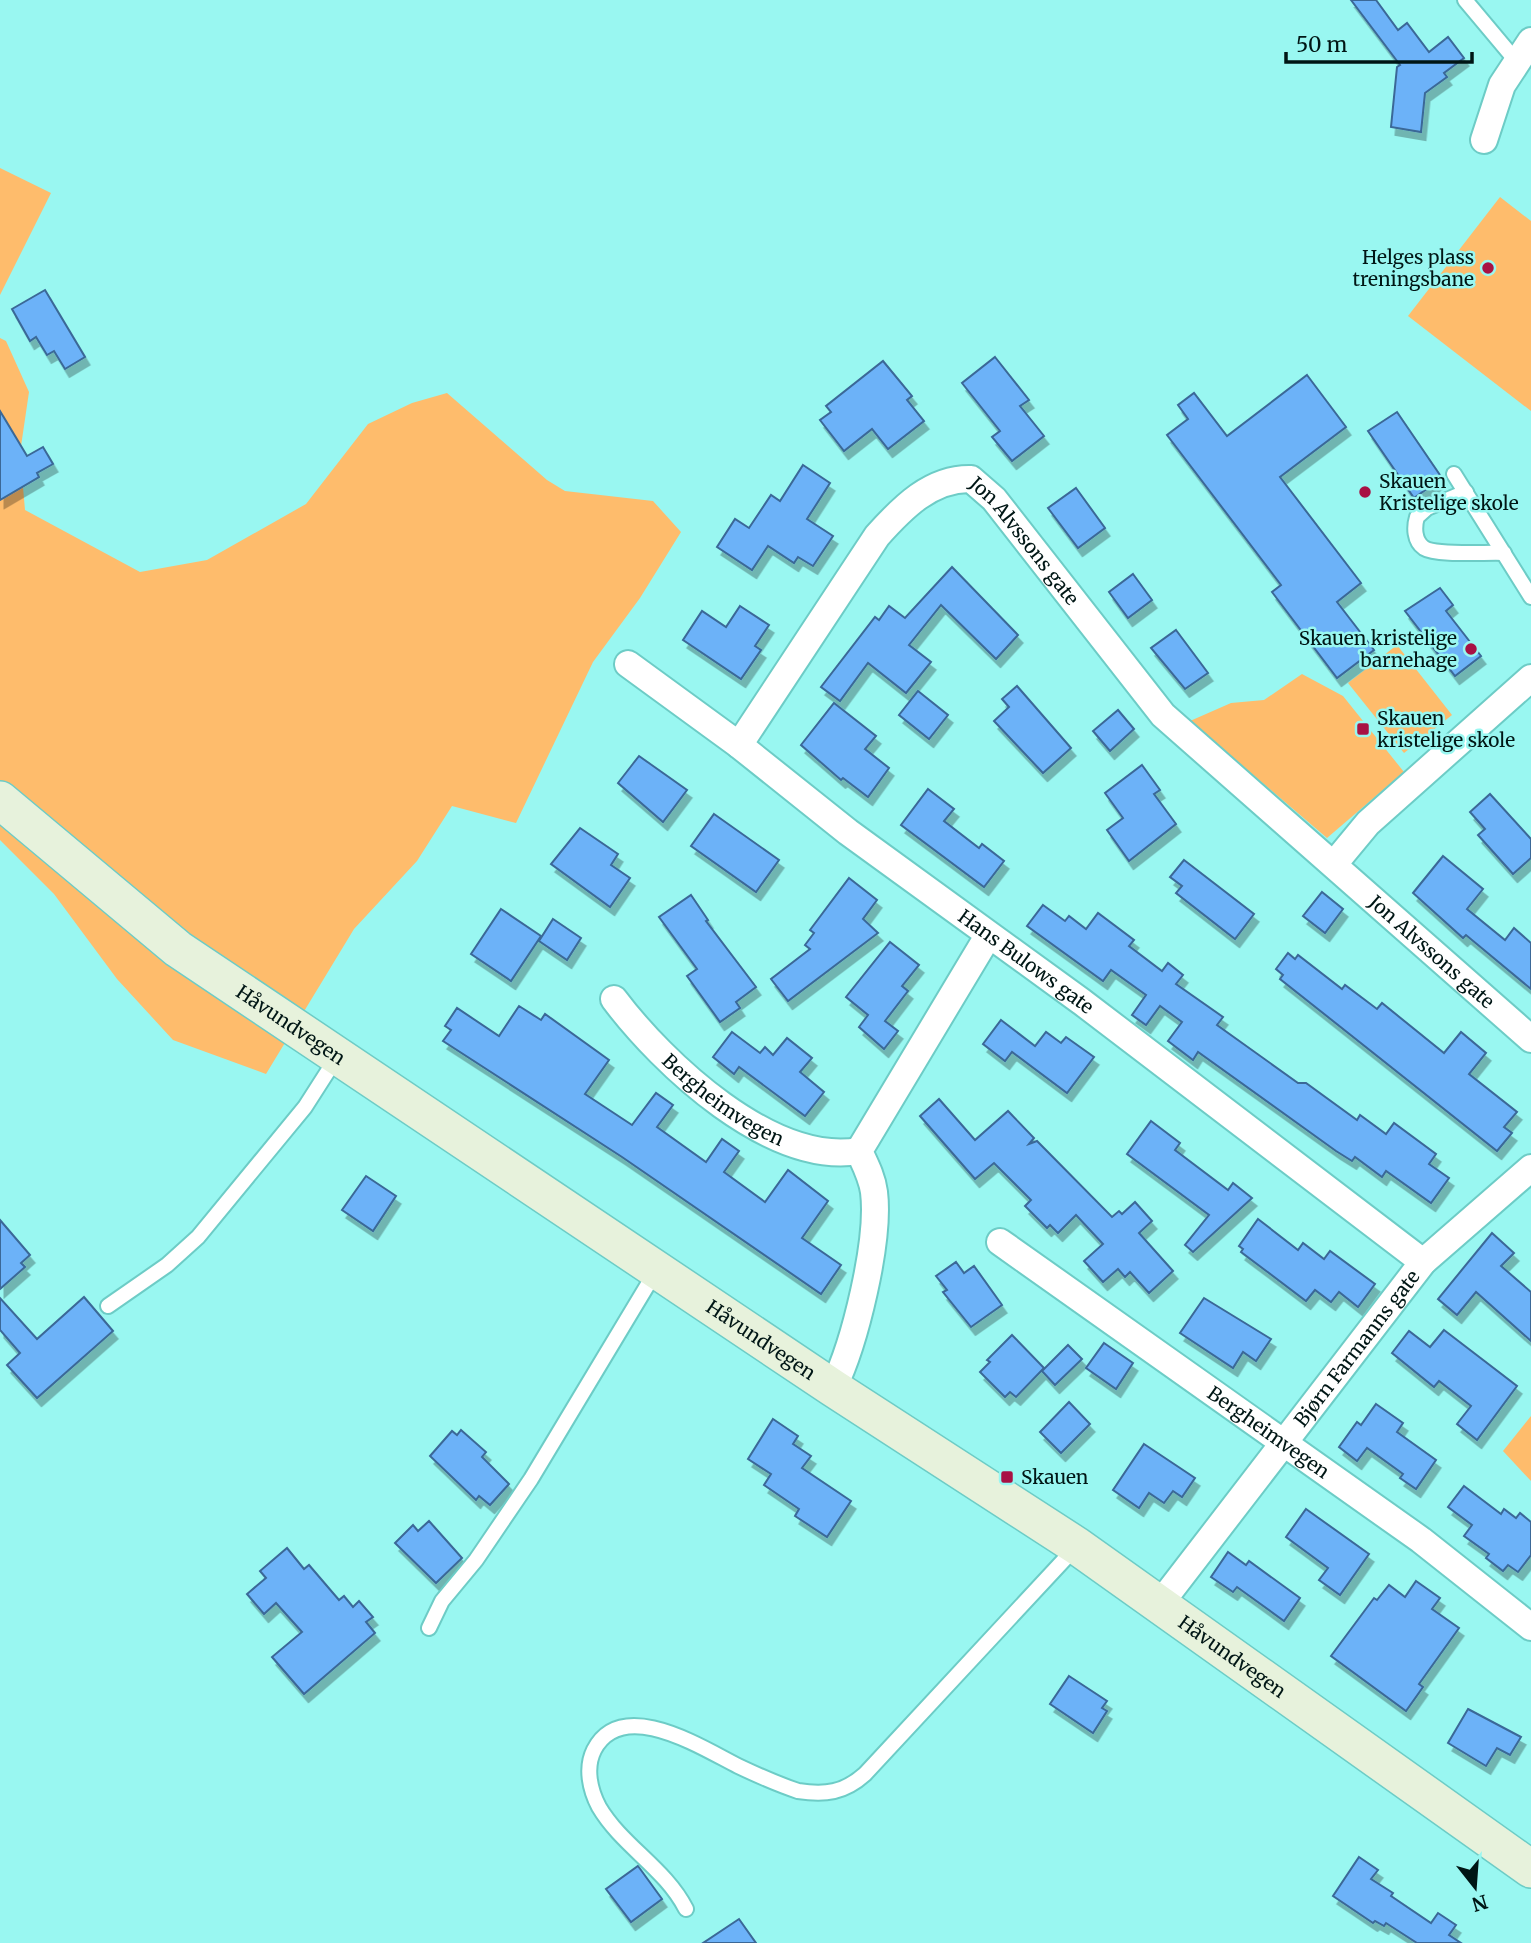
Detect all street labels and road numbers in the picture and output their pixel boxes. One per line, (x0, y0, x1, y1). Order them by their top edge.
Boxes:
street label: Jon Alvssons gate (964, 471, 1084, 610)
street label: Jon Alvssons gate (1363, 889, 1500, 1013)
street label: Hans Bulows gate (954, 904, 1099, 1019)
street label: Håvundvegen (232, 979, 350, 1070)
street label: Bergheimvegen (657, 1049, 788, 1151)
street label: Bjørn Farmanns gate (1289, 1265, 1425, 1431)
street label: Håvundvegen (702, 1295, 821, 1385)
street label: Bergheimvegen (1203, 1381, 1335, 1484)
street label: Håvundvegen (1174, 1610, 1291, 1703)

